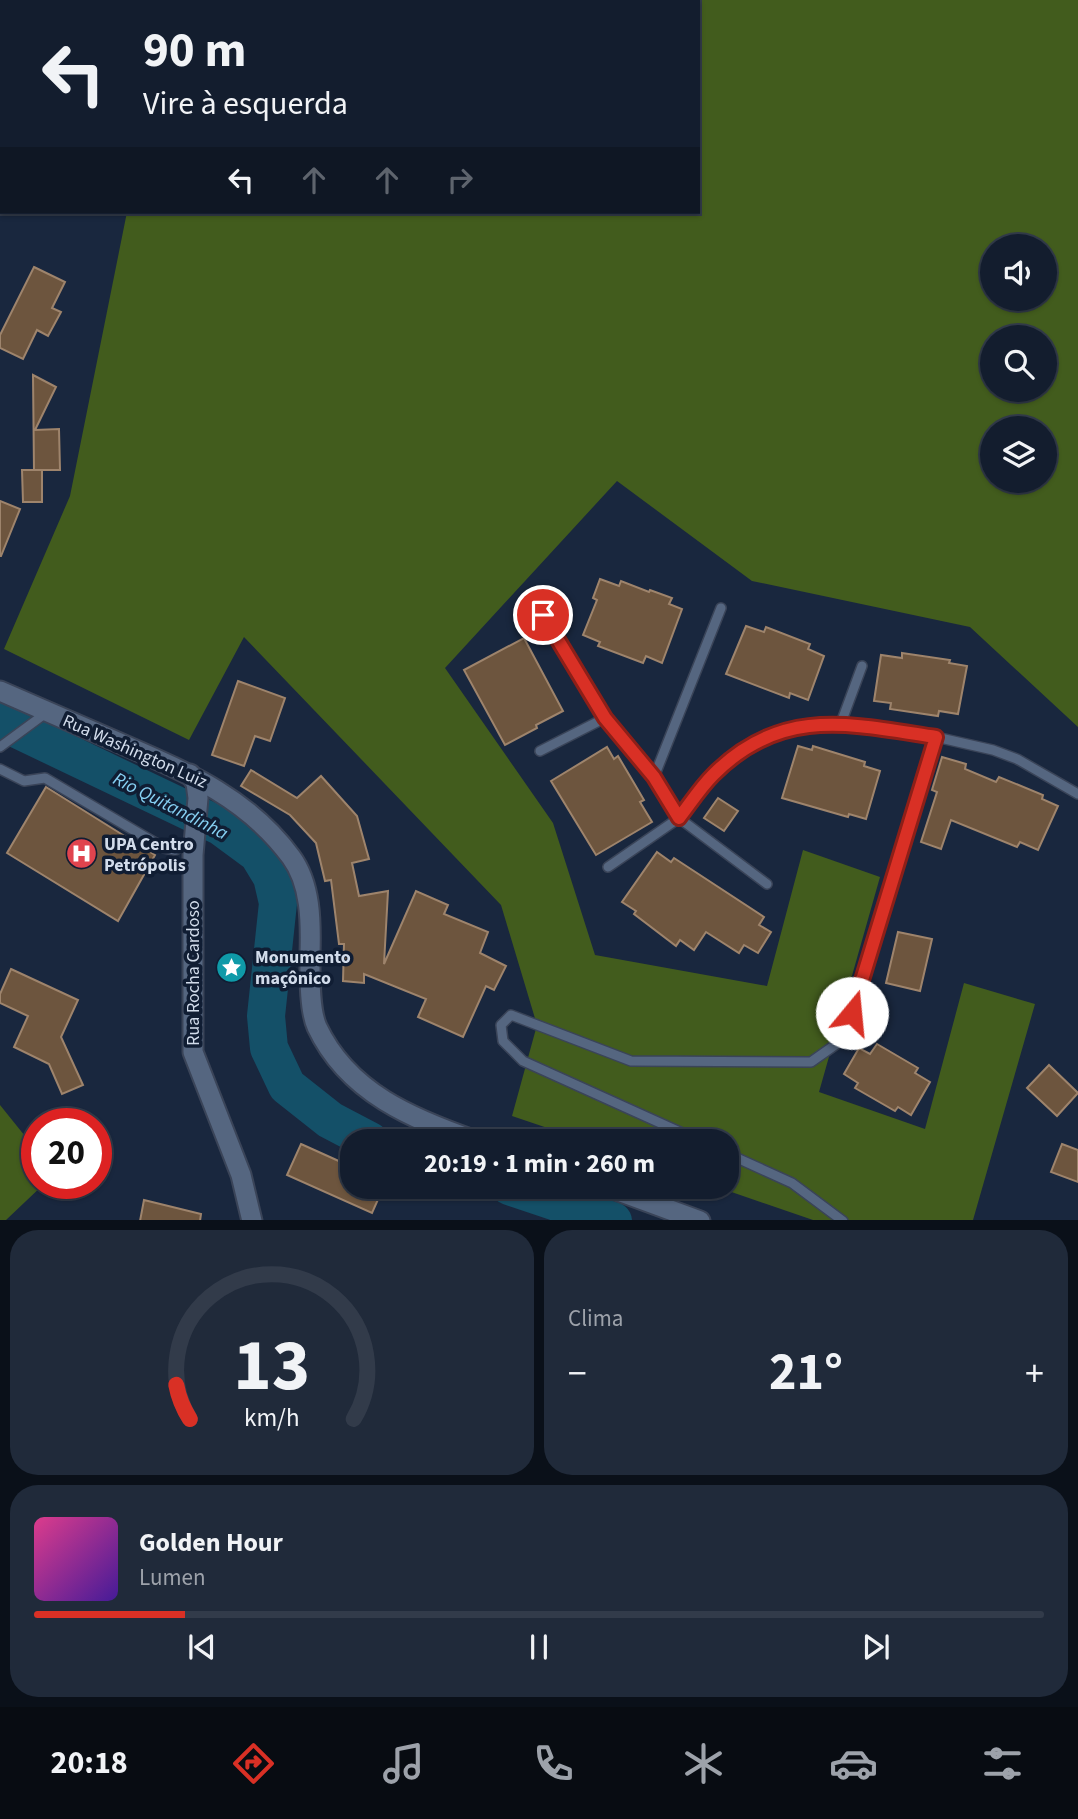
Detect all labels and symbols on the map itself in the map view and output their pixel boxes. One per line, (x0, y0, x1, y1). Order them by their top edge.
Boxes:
pin (513, 585, 573, 645)
street label: Rua Washington Luiz (59, 708, 211, 795)
water label: Rio Quitandinha (108, 766, 233, 847)
place label: UPA Centro Petrópolis (104, 832, 194, 878)
hospital icon: UPA Centro Petrópolis (64, 837, 98, 871)
street label: Rua Rocha Cardoso (181, 900, 206, 1046)
place label: Monumento maçônico (255, 945, 351, 991)
place icon: Monumento maçônico (215, 950, 249, 984)
position arrow (815, 976, 889, 1050)
speed limit sign: 20 (21, 1108, 112, 1199)

